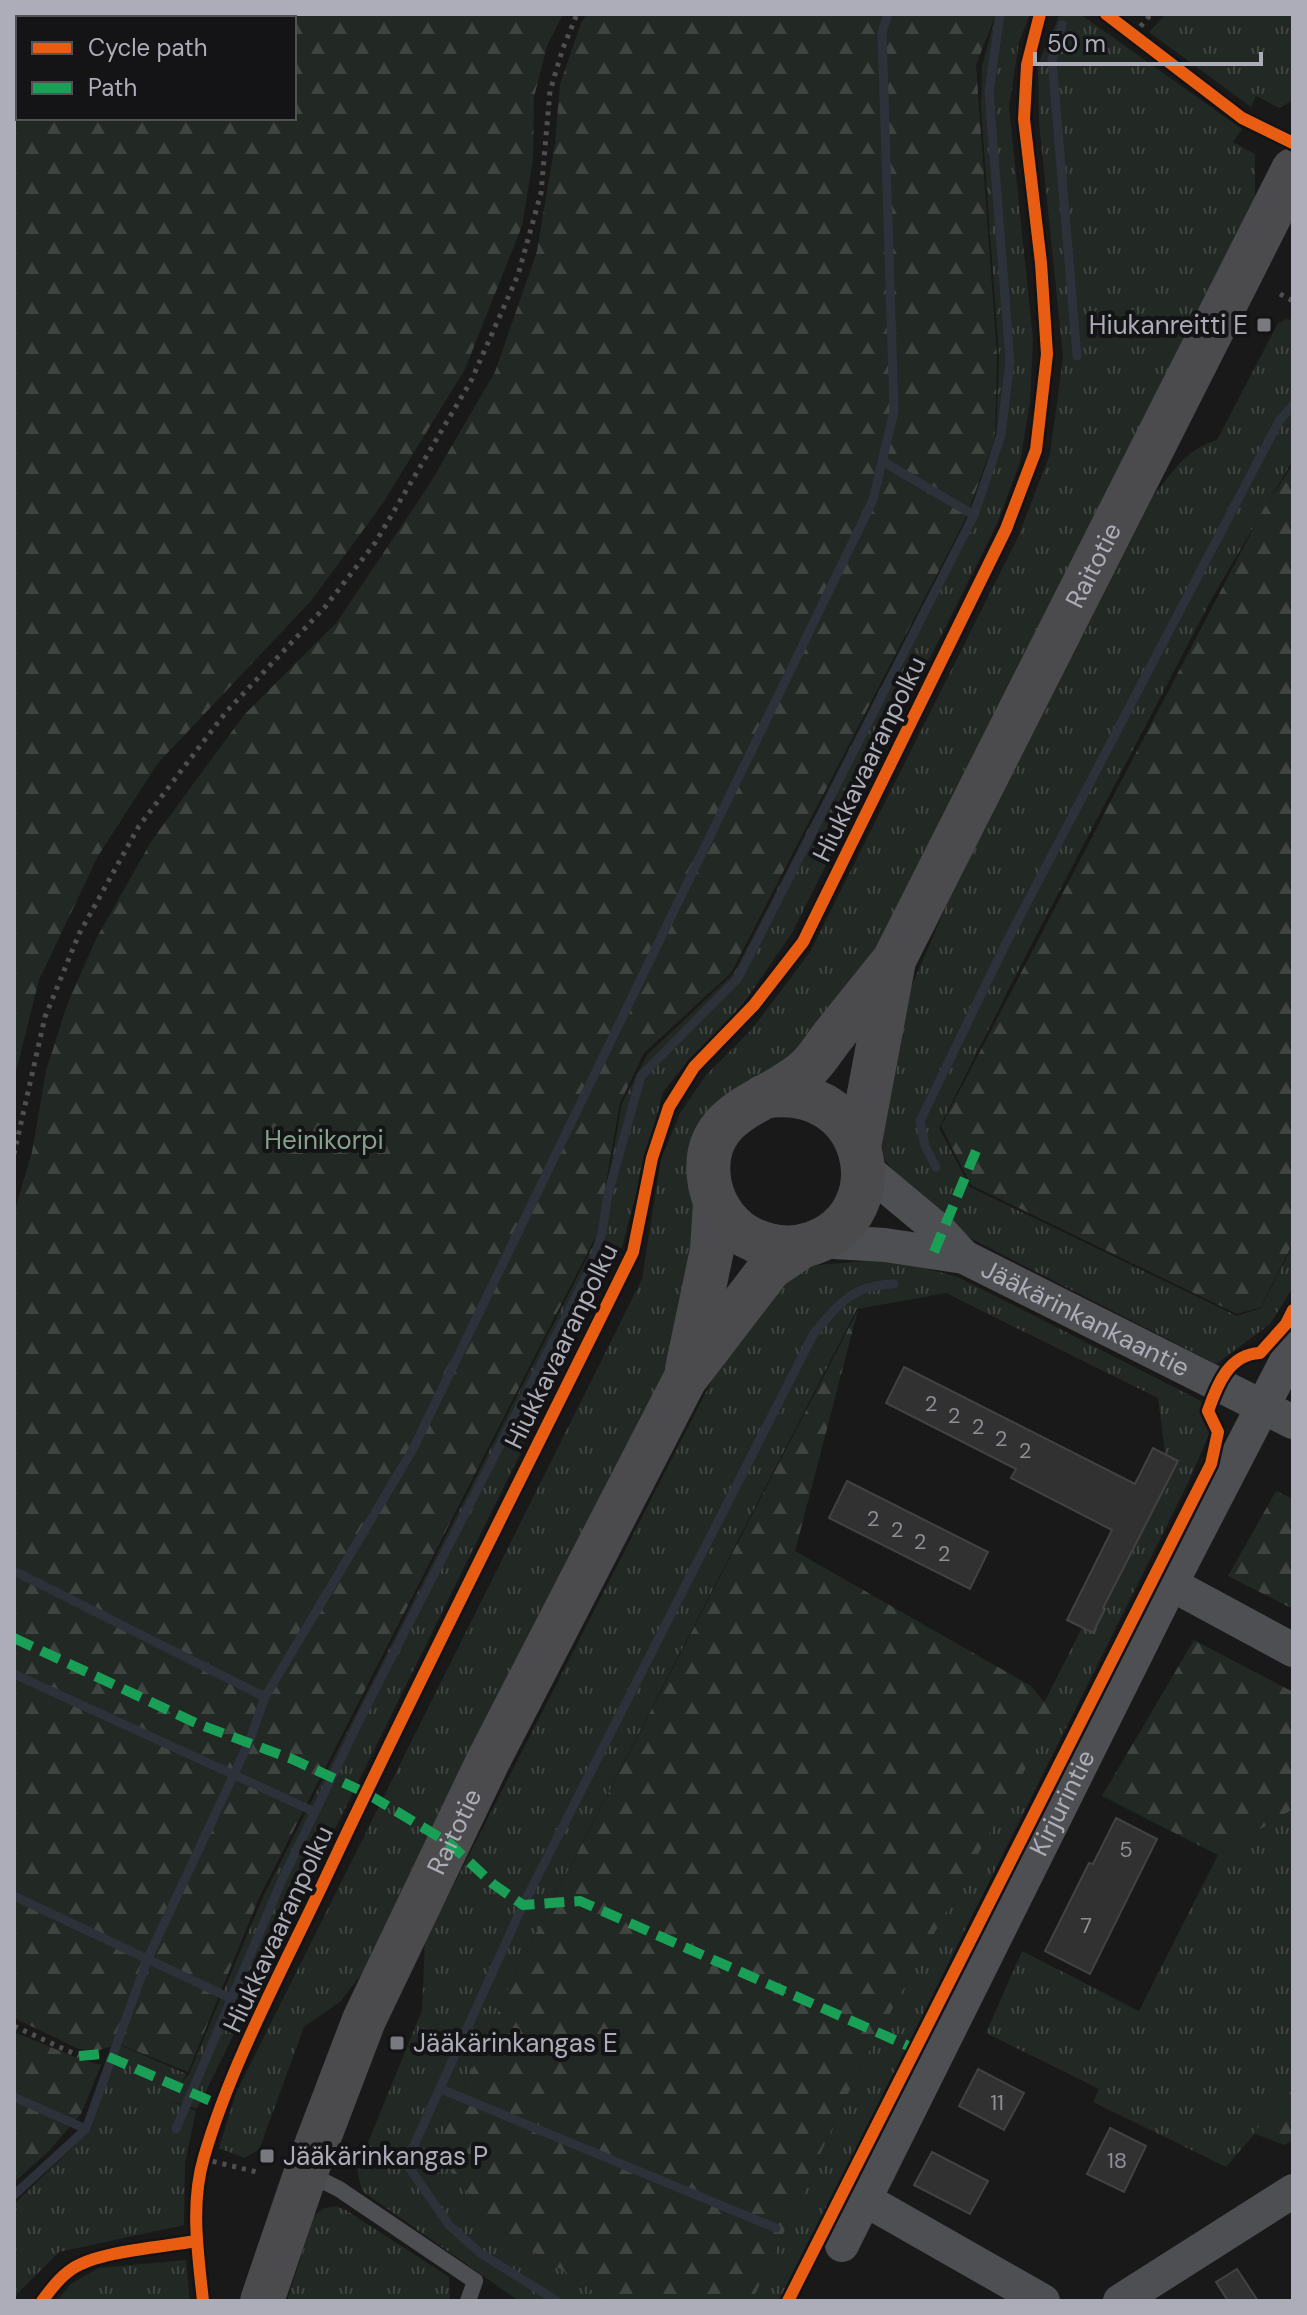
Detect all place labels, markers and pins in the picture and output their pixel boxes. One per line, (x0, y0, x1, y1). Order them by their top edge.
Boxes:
place label: Hiukanreitti E (1089, 308, 1248, 342)
marker: Hiukanreitti E (1255, 316, 1273, 334)
place label: Jääkärinkangas E (413, 2026, 618, 2060)
marker: Jääkärinkangas E (388, 2034, 406, 2052)
place label: Jääkärinkangas P (283, 2139, 488, 2173)
marker: Jääkärinkangas P (258, 2147, 276, 2165)

